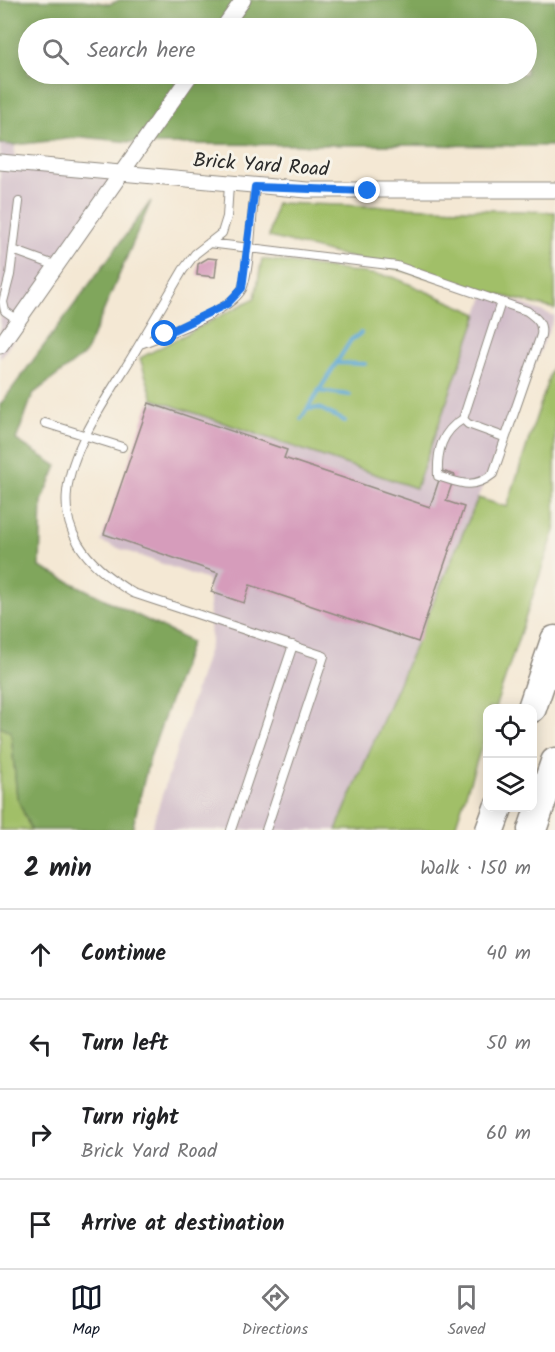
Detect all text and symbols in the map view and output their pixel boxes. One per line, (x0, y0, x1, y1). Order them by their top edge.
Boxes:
search box (18, 18, 537, 84)
text: Search here (87, 34, 195, 69)
icon: search (39, 35, 72, 68)
street label: Brick Yard Road (192, 145, 331, 187)
route end (354, 177, 380, 203)
route start (151, 320, 177, 346)
map controls (483, 704, 537, 812)
button: locate (483, 704, 537, 758)
button: layers (483, 758, 537, 812)
text: 2 min (24, 848, 92, 890)
text: Walk · 150 m (420, 853, 531, 885)
text: Continue (81, 937, 166, 972)
icon: ahead (24, 938, 57, 971)
text: 40 m (486, 938, 531, 970)
text: Turn left (81, 1027, 168, 1062)
icon: left (24, 1028, 57, 1061)
text: 50 m (486, 1028, 531, 1060)
text: Turn right (81, 1101, 179, 1136)
icon: right (24, 1118, 57, 1151)
text: 60 m (486, 1118, 531, 1150)
text: Brick Yard Road (81, 1136, 217, 1168)
text: Arrive at destination (81, 1207, 284, 1242)
icon: arrive (24, 1208, 57, 1241)
tab: Map (70, 1281, 103, 1342)
tab: Directions (242, 1281, 308, 1342)
tab: Saved (447, 1281, 485, 1342)

